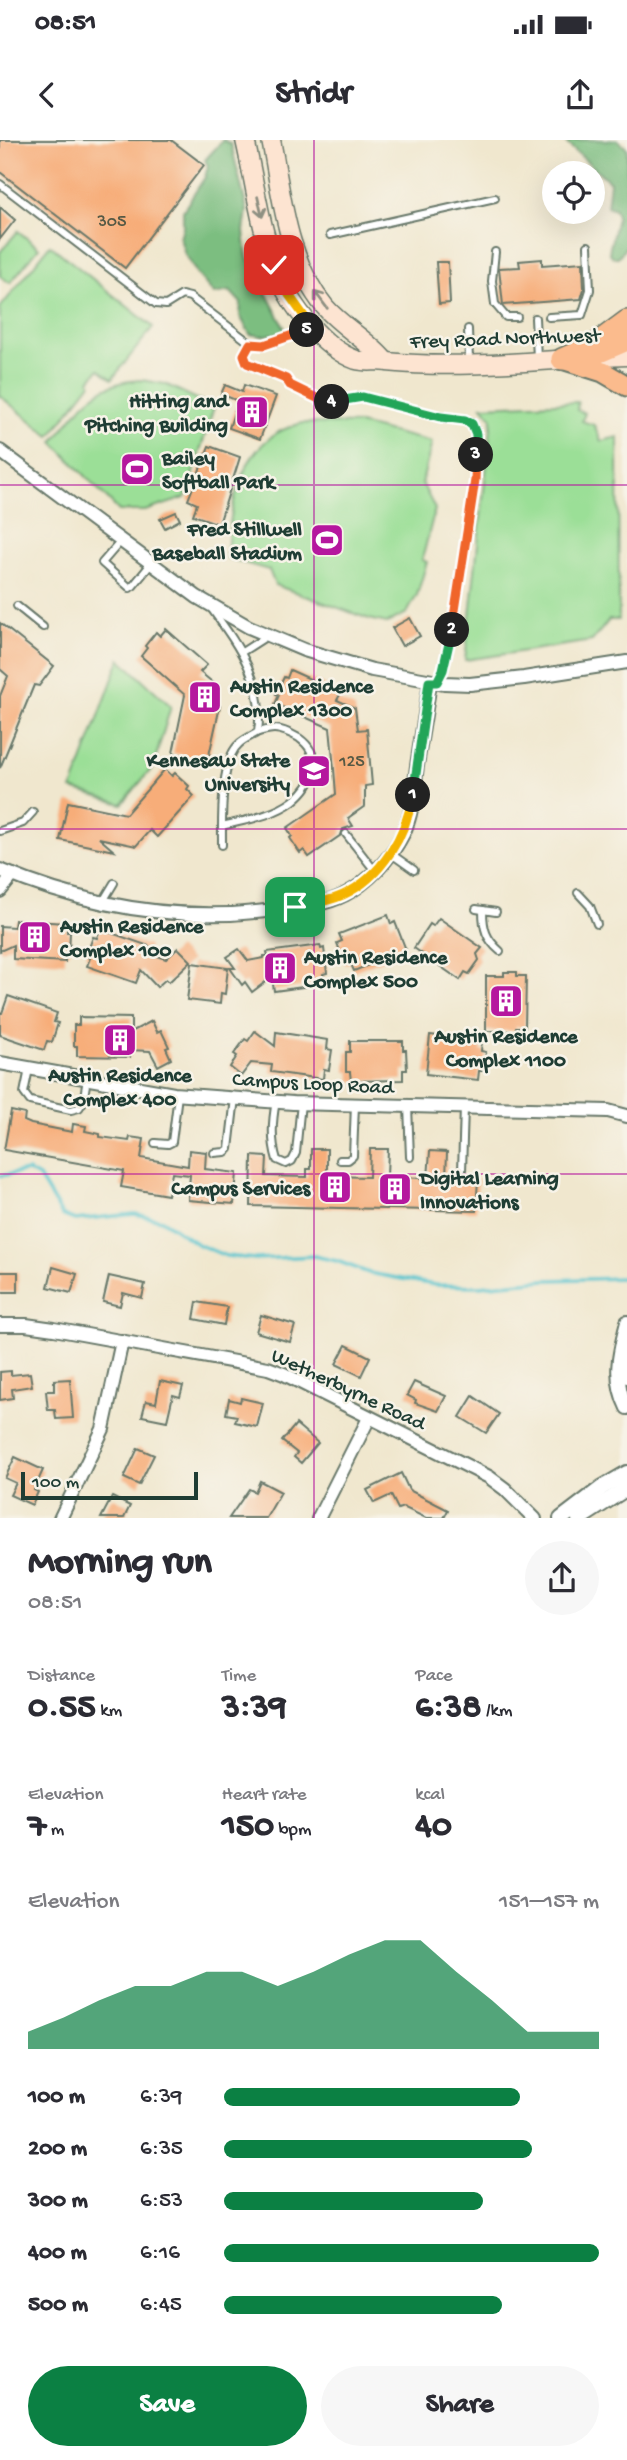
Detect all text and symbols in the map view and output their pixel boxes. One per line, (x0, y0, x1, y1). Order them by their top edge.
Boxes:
text: 08:51 (35, 9, 96, 40)
icon: back (28, 76, 66, 114)
text: Stridr (275, 76, 352, 114)
icon: share (561, 76, 599, 114)
map controls (542, 161, 605, 224)
button: locate (542, 161, 605, 224)
one-way arrow (254, 195, 267, 218)
house number: 305 (96, 212, 127, 233)
pin (244, 235, 304, 295)
icon: check (255, 246, 293, 284)
one-way arrow (313, 291, 328, 310)
pin: 5 (290, 312, 324, 348)
text: 5 (302, 318, 312, 341)
street label: Frey Road Northwest (408, 325, 603, 356)
pin: 4 (314, 384, 350, 420)
text: 4 (327, 390, 336, 413)
place label: Hitting and Pitching Building (84, 391, 231, 440)
building icon: Hitting and Pitching Building (233, 393, 271, 431)
pin: 3 (458, 438, 494, 472)
text: 3 (471, 443, 480, 466)
place label: Bailey Softball Park (161, 448, 277, 497)
sports icon: Bailey Softball Park (118, 450, 156, 488)
place label: Fred Stillwell Baseball Stadium (151, 519, 302, 568)
sports icon: Fred Stillwell Baseball Stadium (308, 521, 346, 559)
pin: 2 (434, 612, 470, 648)
text: 2 (447, 618, 456, 641)
place label: Austin Residence Complex 1300 (229, 676, 374, 725)
building icon: Austin Residence Complex 1300 (186, 678, 224, 716)
place label: Kennesaw State University (146, 750, 291, 799)
school or university icon: Kennesaw State University (295, 752, 333, 790)
house number: 125 (338, 752, 365, 773)
pin: 1 (396, 778, 430, 812)
text: 1 (409, 783, 416, 806)
pin (265, 877, 325, 937)
icon: arrive (276, 888, 314, 926)
place label: Austin Residence Complex 100 (59, 916, 204, 965)
building icon: Austin Residence Complex 100 (16, 918, 54, 956)
place label: Austin Residence Complex 500 (303, 947, 448, 996)
building icon: Austin Residence Complex 500 (261, 949, 299, 987)
building icon: Austin Residence Complex 1100 (487, 982, 525, 1020)
building icon: Austin Residence Complex 400 (101, 1021, 139, 1059)
place label: Austin Residence Complex 1100 (433, 1026, 579, 1075)
place label: Austin Residence Complex 400 (47, 1065, 193, 1114)
street label: Campus Loop Road (232, 1069, 396, 1102)
building icon: Campus Services (316, 1168, 354, 1206)
place label: Digital Learning Innovations (418, 1168, 559, 1217)
building icon: Digital Learning Innovations (376, 1170, 414, 1208)
place label: Campus Services (171, 1178, 311, 1203)
street label: Wetherbyrne Road (266, 1344, 430, 1439)
scale bar (21, 1470, 198, 1501)
text: 100 m (32, 1472, 79, 1495)
button: share (525, 1541, 599, 1615)
text: Morning run (28, 1542, 212, 1586)
text: 08:51 (28, 1590, 82, 1617)
text: Distance (28, 1665, 95, 1688)
text: Time (222, 1665, 256, 1688)
text: Pace (415, 1665, 453, 1688)
text: 0.55 (28, 1688, 96, 1729)
text: 3:39 (222, 1688, 287, 1729)
text: 6:38 (415, 1688, 481, 1729)
text: km (96, 1700, 122, 1723)
text: /km (481, 1700, 512, 1723)
text: Elevation (28, 1784, 104, 1807)
text: Heart rate (222, 1784, 307, 1807)
text: kcal (415, 1784, 445, 1807)
text: 7 (28, 1807, 46, 1848)
text: 150 (222, 1807, 274, 1848)
text: 40 (415, 1807, 452, 1848)
text: m (46, 1819, 64, 1842)
text: bpm (274, 1819, 311, 1842)
text: Elevation (28, 1889, 119, 1916)
text: 151–157 m (499, 1889, 599, 1916)
text: 100 m (28, 2084, 85, 2111)
text: 6:39 (140, 2084, 182, 2111)
text: 200 m (28, 2136, 87, 2163)
text: 6:35 (140, 2136, 183, 2163)
text: 300 m (28, 2188, 88, 2215)
text: 6:53 (140, 2188, 183, 2215)
text: 400 m (28, 2240, 87, 2267)
text: 6:16 (140, 2240, 180, 2267)
text: 500 m (28, 2292, 88, 2319)
text: 6:45 (140, 2292, 182, 2319)
button: Save (28, 2366, 307, 2446)
button: Share (321, 2366, 599, 2446)

